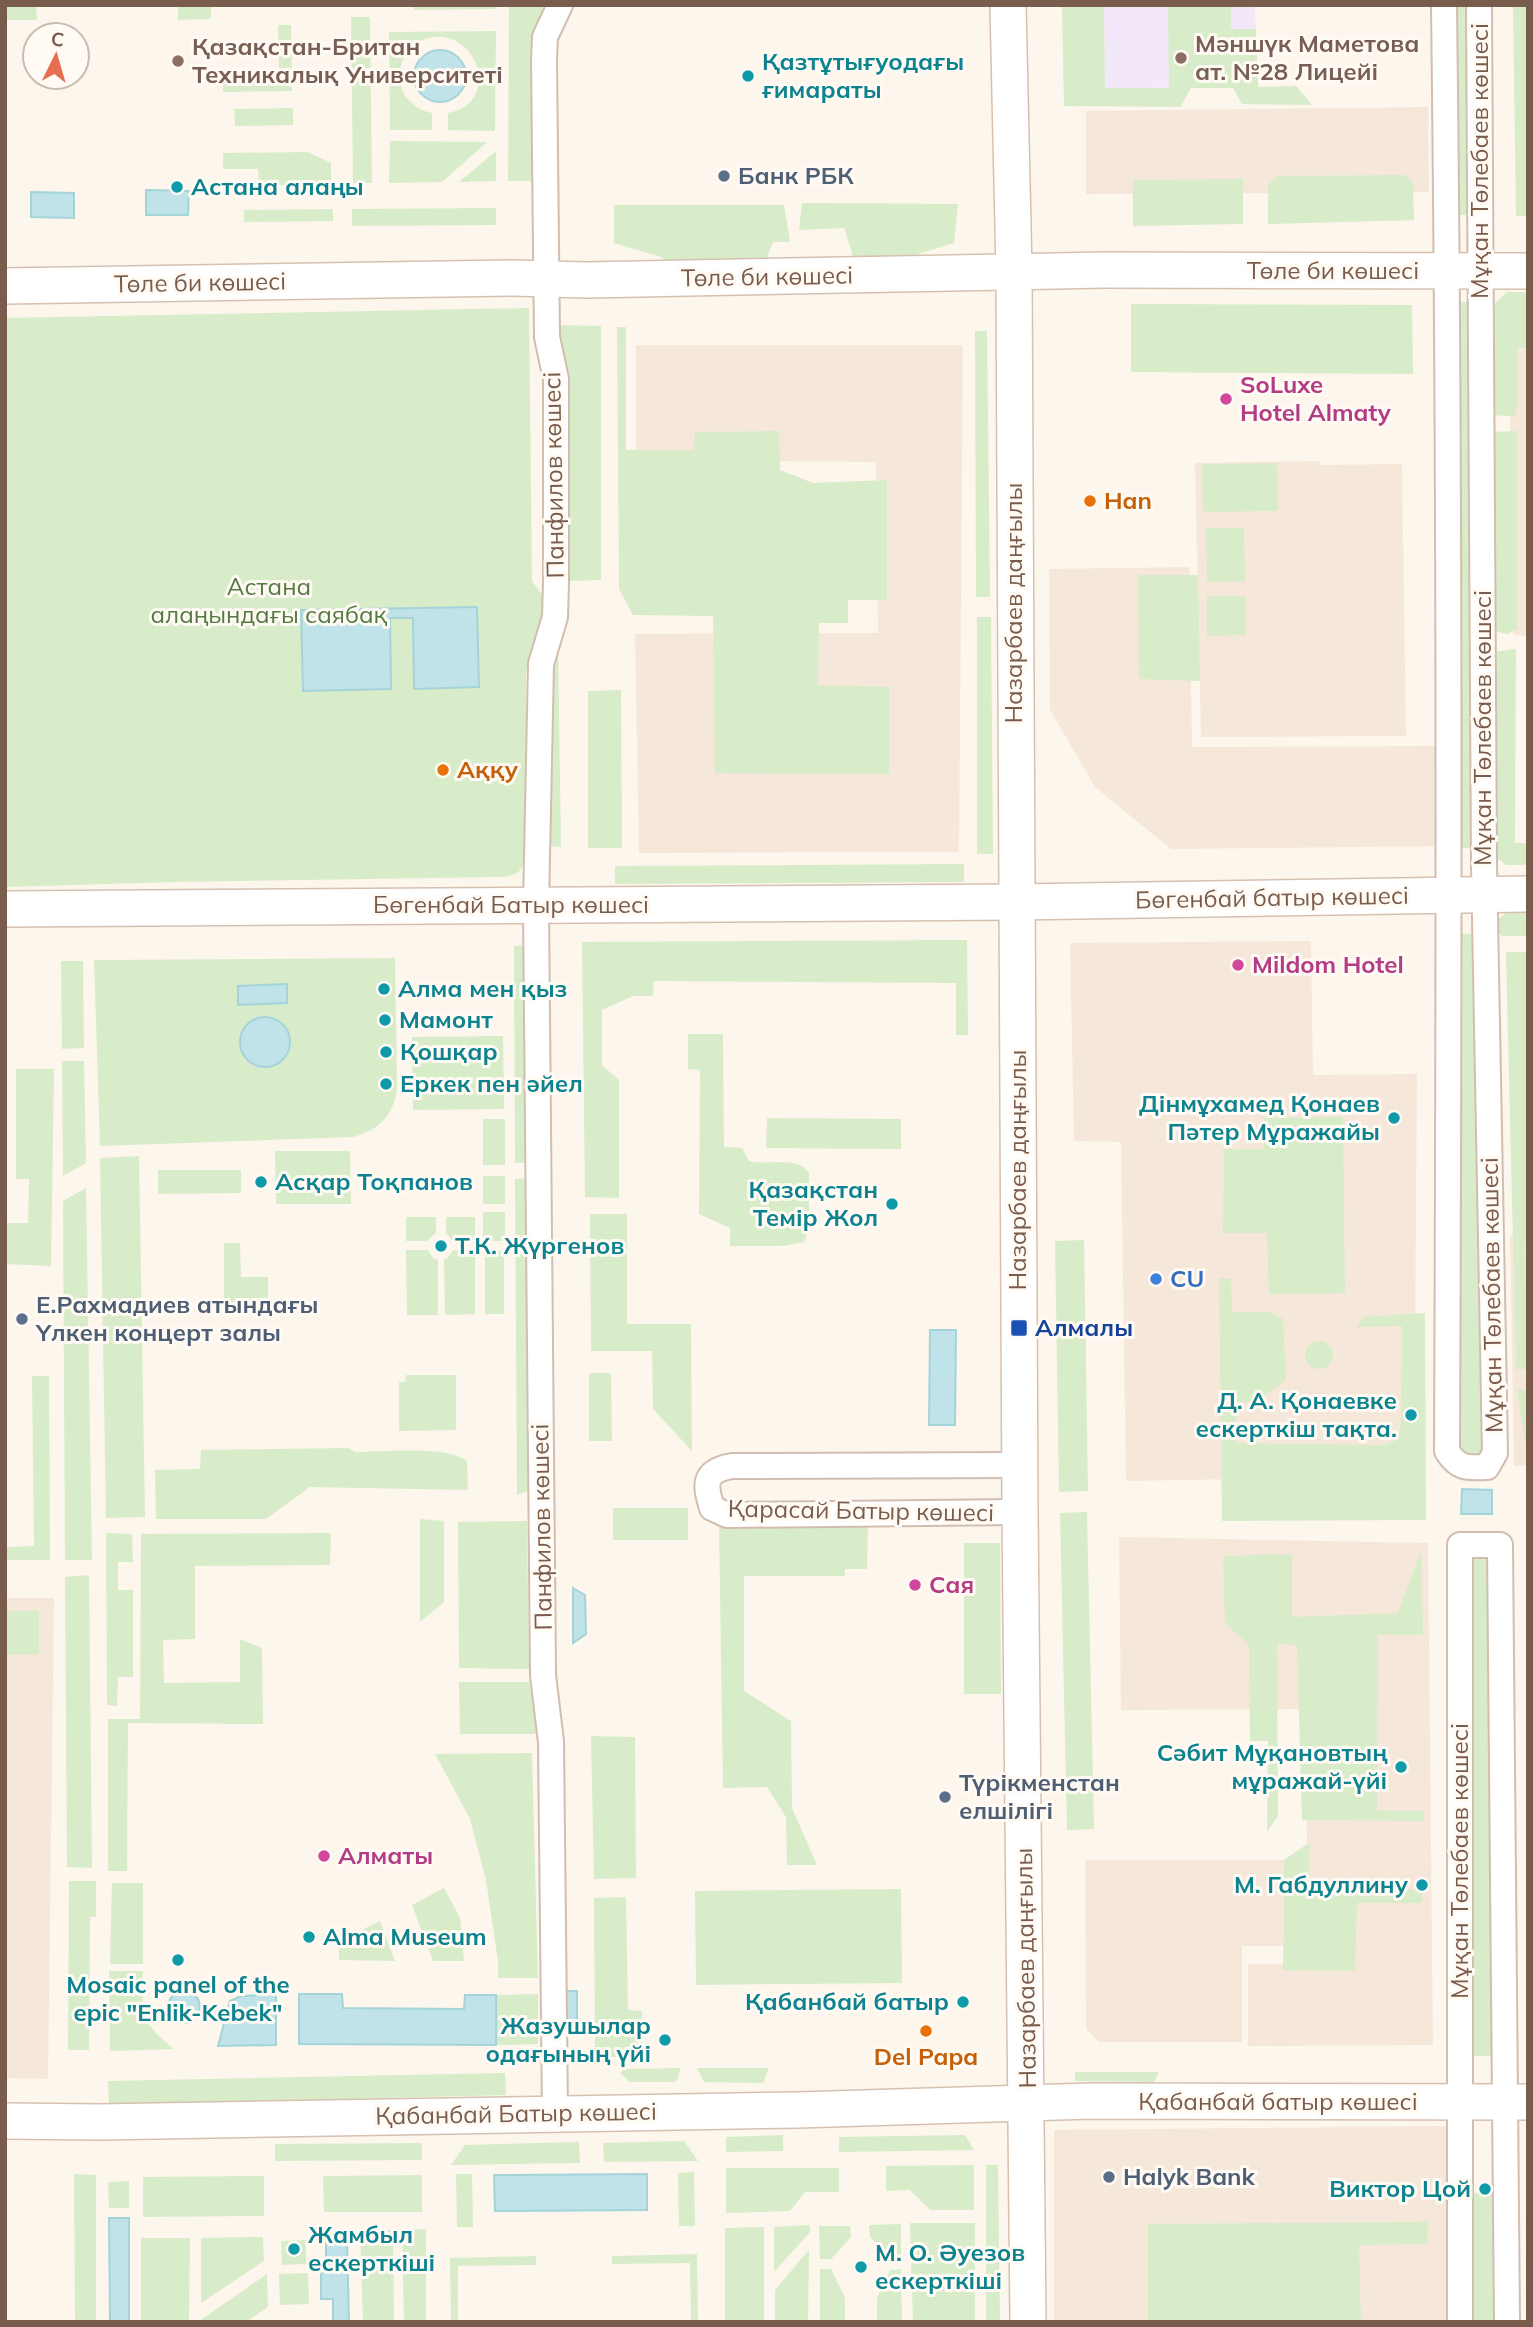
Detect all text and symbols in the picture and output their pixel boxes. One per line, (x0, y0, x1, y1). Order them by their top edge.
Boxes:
north arrow (21, 21, 91, 91)
street label: Мұқан Төлебаев көшесі (1464, 23, 1494, 299)
text: С (50, 27, 65, 52)
place label: Мәншүк Маметова ат. №28 Лицейі (1195, 28, 1419, 86)
place label: Қазақстан-Британ Техникалық Университеті (192, 31, 503, 89)
place label: Қазтұтығуодағы ғимараты (762, 46, 964, 104)
marker: Мәншүк Маметова ат. №28 Лицейі (1173, 50, 1189, 66)
marker: Қазақстан-Британ Техникалық Университеті (170, 53, 186, 69)
marker: Қазтұтығуодағы ғимараты (740, 68, 756, 84)
place label: Банк РБК (738, 160, 854, 190)
marker: Банк РБК (716, 168, 732, 184)
place label: Астана алаңы (191, 171, 364, 201)
marker: Астана алаңы (169, 179, 185, 195)
street label: Төле би көшесі (1247, 255, 1419, 285)
street label: Төле би көшесі (681, 259, 853, 293)
street label: Төле би көшесі (114, 265, 286, 299)
place label: SoLuxe Hotel Almaty (1240, 369, 1392, 427)
street label: Панфилов көшесі (536, 371, 570, 579)
marker: SoLuxe Hotel Almaty (1218, 391, 1234, 407)
street label: Назарбаев даңғылы (998, 483, 1028, 723)
place label: Han (1104, 485, 1152, 515)
marker: Han (1082, 493, 1098, 509)
park label: Астана алаңындағы саябақ (150, 571, 388, 629)
street label: Мұқан Төлебаев көшесі (1467, 590, 1497, 866)
place label: Аққу (457, 754, 519, 784)
marker: Аққу (435, 762, 451, 778)
street label: Бөгенбай батыр көшесі (1135, 880, 1409, 914)
street label: Бөгенбай Батыр көшесі (373, 889, 649, 919)
place label: Mildom Hotel (1252, 949, 1404, 979)
marker: Mildom Hotel (1230, 957, 1246, 973)
place label: Алма мен қыз (398, 973, 567, 1003)
marker: Алма мен қыз (376, 981, 392, 997)
place label: Мамонт (399, 1004, 493, 1034)
marker: Мамонт (377, 1012, 393, 1028)
place label: Қошқар (400, 1036, 498, 1066)
marker: Қошқар (378, 1044, 394, 1060)
street label: Назарбаев даңғылы (1002, 1050, 1032, 1290)
place label: Еркек пен әйел (400, 1068, 583, 1098)
marker: Еркек пен әйел (378, 1076, 394, 1092)
place label: Дінмұхамед Қонаев Пәтер Мұражайы (1139, 1088, 1380, 1146)
marker: Дінмұхамед Қонаев Пәтер Мұражайы (1386, 1110, 1402, 1126)
street label: Мұқан Төлебаев көшесі (1474, 1157, 1508, 1433)
place label: Асқар Тоқпанов (275, 1166, 473, 1196)
marker: Асқар Тоқпанов (253, 1174, 269, 1190)
place label: Қазақстан Темір Жол (748, 1174, 878, 1232)
marker: Қазақстан Темір Жол (884, 1196, 900, 1212)
place label: Т.К. Жүргенов (455, 1230, 624, 1260)
marker: Т.К. Жүргенов (433, 1238, 449, 1254)
place label: CU (1170, 1263, 1204, 1293)
marker: CU (1148, 1271, 1164, 1287)
place label: Е.Рахмадиев атындағы Үлкен концерт залы (35, 1289, 319, 1347)
marker: Е.Рахмадиев атындағы Үлкен концерт залы (14, 1311, 30, 1327)
place label: Алмалы (1035, 1312, 1133, 1342)
marker: Алмалы (1009, 1318, 1029, 1338)
place label: Д. А. Қонаевке ескерткіш тақта. (1195, 1385, 1397, 1443)
marker: Д. А. Қонаевке ескерткіш тақта. (1403, 1407, 1419, 1423)
street label: Панфилов көшесі (524, 1423, 558, 1631)
street label: Қарасай Батыр көшесі (728, 1493, 994, 1527)
place label: Сая (929, 1569, 974, 1599)
marker: Сая (907, 1577, 923, 1593)
street label: Мұқан Төлебаев көшесі (1444, 1723, 1474, 1999)
place label: Сәбит Мұқановтың мұражай-үйі (1157, 1737, 1388, 1795)
marker: Сәбит Мұқановтың мұражай-үйі (1393, 1759, 1409, 1775)
place label: Түрікменстан елшілігі (959, 1767, 1120, 1825)
marker: Түрікменстан елшілігі (937, 1789, 953, 1805)
place label: Алматы (338, 1840, 433, 1870)
street label: Назарбаев даңғылы (1008, 1847, 1042, 2089)
marker: Алматы (316, 1848, 332, 1864)
place label: М. Габдуллину (1234, 1869, 1409, 1899)
marker: М. Габдуллину (1414, 1877, 1430, 1893)
place label: Alma Museum (323, 1921, 487, 1951)
marker: Alma Museum (301, 1929, 317, 1945)
marker: Mosaic panel of the epic "Enlik-Kebek" (170, 1952, 186, 1968)
place label: Mosaic panel of the epic "Enlik-Kebek" (66, 1969, 290, 2027)
place label: Қабанбай батыр (745, 1986, 949, 2016)
marker: Қабанбай батыр (955, 1994, 971, 2010)
place label: Жазушылар одағының үйі (486, 2010, 651, 2068)
marker: Del Papa (918, 2023, 934, 2039)
marker: Жазушылар одағының үйі (657, 2032, 673, 2048)
place label: Del Papa (874, 2041, 978, 2071)
street label: Қабанбай батыр көшесі (1138, 2086, 1418, 2116)
street label: Қабанбай Батыр көшесі (375, 2096, 657, 2130)
place label: Halyk Bank (1123, 2161, 1255, 2191)
marker: Halyk Bank (1101, 2169, 1117, 2185)
place label: Виктор Цой (1329, 2173, 1471, 2203)
marker: Виктор Цой (1477, 2181, 1493, 2197)
place label: Жамбыл ескерткіші (308, 2219, 435, 2277)
place label: М. О. Әуезов ескерткіші (875, 2237, 1025, 2295)
marker: Жамбыл ескерткіші (286, 2241, 302, 2257)
marker: М. О. Әуезов ескерткіші (853, 2259, 869, 2275)

